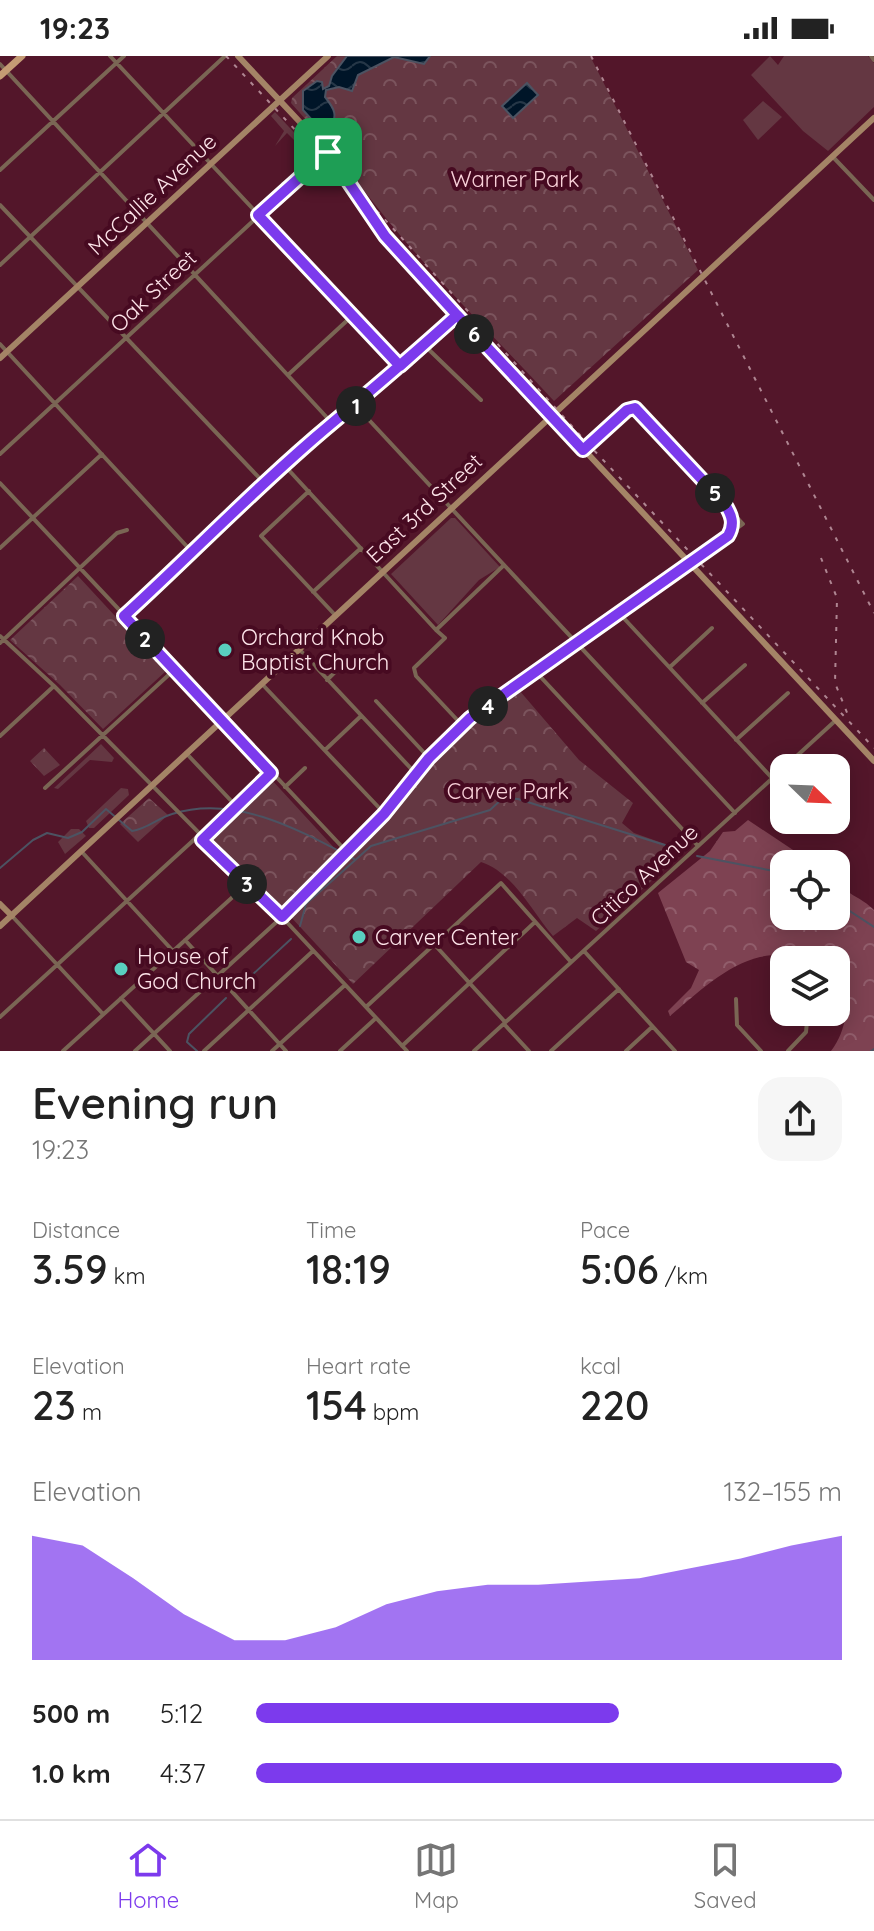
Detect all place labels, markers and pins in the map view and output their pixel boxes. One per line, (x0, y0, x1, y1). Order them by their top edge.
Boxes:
pin (294, 118, 362, 186)
pin: 6 (454, 314, 494, 354)
pin: 1 (336, 386, 376, 426)
pin: 5 (695, 473, 735, 513)
pin: 2 (125, 619, 165, 659)
place label: Orchard Knob Baptist Church (241, 623, 389, 676)
marker: Orchard Knob Baptist Church (216, 641, 234, 659)
pin: 4 (468, 686, 508, 726)
pin: 3 (227, 864, 267, 904)
place label: Carver Center (375, 923, 519, 951)
marker: Carver Center (350, 928, 368, 946)
place label: House of God Church (137, 942, 256, 995)
marker: House of God Church (112, 960, 130, 978)

